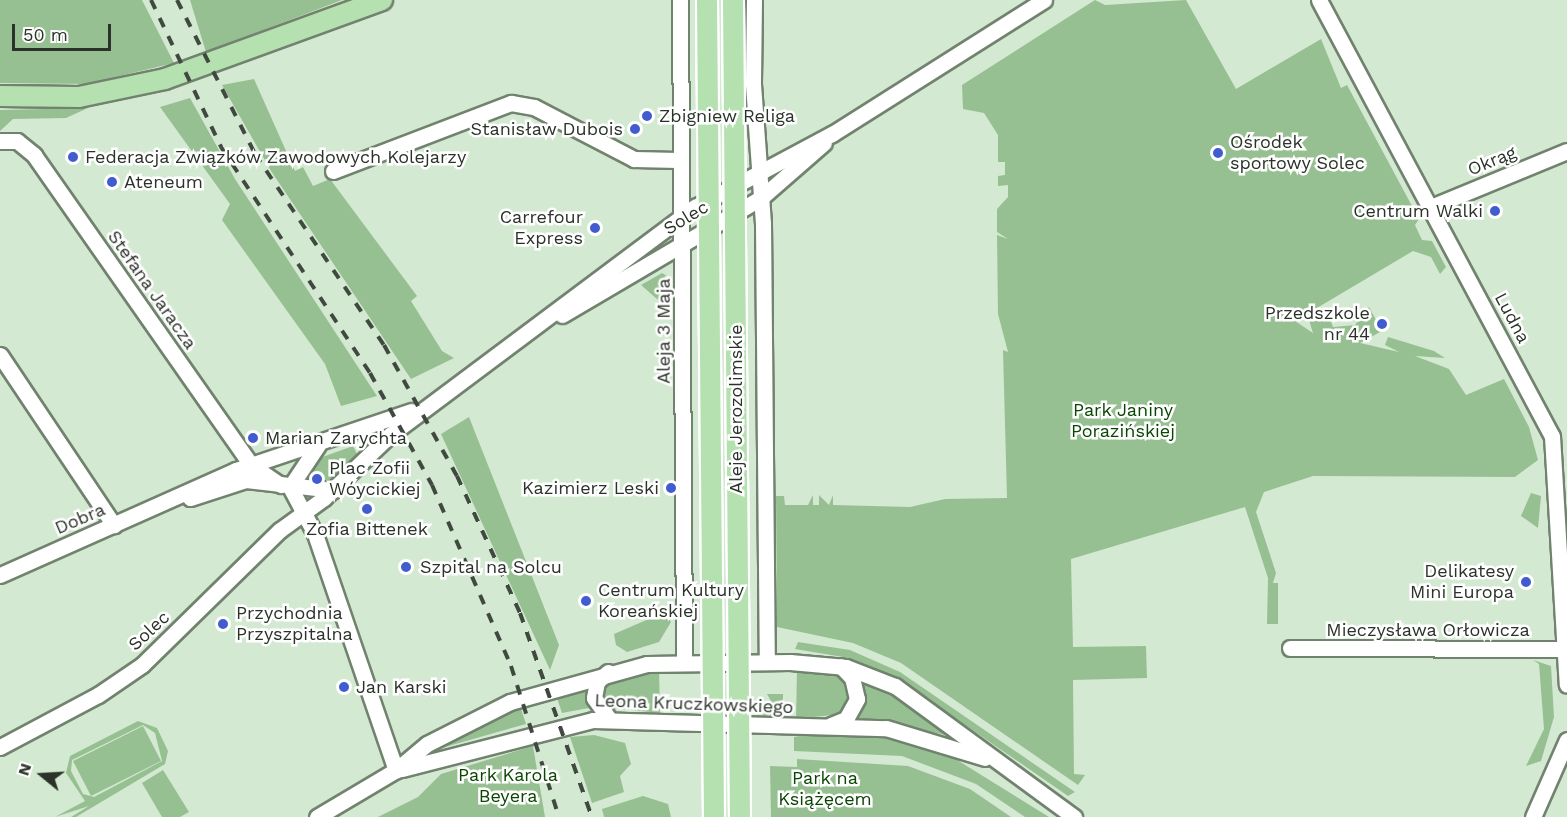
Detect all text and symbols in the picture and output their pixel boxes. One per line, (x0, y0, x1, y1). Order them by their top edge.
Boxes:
scale bar (15, 12, 114, 50)
text: 50 m (23, 24, 68, 45)
place label: Zbigniew Religa (659, 105, 795, 127)
marker: Zbigniew Religa (640, 109, 654, 123)
place label: Stanisław Dubois (470, 118, 623, 140)
marker: Stanisław Dubois (628, 122, 642, 136)
place label: Ośrodek sportowy Solec (1230, 132, 1365, 174)
street label: Okrąg (1465, 142, 1519, 180)
place label: Federacja Związków Zawodowych Kolejarzy (85, 146, 467, 168)
marker: Ośrodek sportowy Solec (1211, 146, 1225, 160)
marker: Federacja Związków Zawodowych Kolejarzy (66, 150, 80, 164)
place label: Ateneum (124, 171, 203, 193)
marker: Ateneum (105, 175, 119, 189)
street label: Solec (660, 196, 712, 240)
place label: Centrum Walki (1353, 200, 1483, 222)
marker: Centrum Walki (1488, 204, 1502, 218)
place label: Carrefour Express (500, 207, 583, 250)
marker: Carrefour Express (588, 221, 602, 235)
street label: Stefana Jaracza (103, 226, 201, 354)
street label: Aleja 3 Maja (653, 278, 675, 384)
street label: Ludna (1490, 289, 1534, 347)
place label: Przedszkole nr 44 (1265, 303, 1370, 346)
marker: Przedszkole nr 44 (1375, 317, 1389, 331)
street label: Aleje Jerozolimskie (725, 324, 747, 494)
park label: Park Janiny Porazińskiej (1071, 400, 1175, 442)
place label: Marian Zarychta (265, 427, 407, 449)
marker: Marian Zarychta (246, 431, 260, 445)
place label: Plac Zofii Wóycickiej (329, 458, 421, 500)
marker: Plac Zofii Wóycickiej (310, 472, 324, 486)
place label: Kazimierz Leski (522, 477, 659, 499)
marker: Kazimierz Leski (664, 481, 678, 495)
street label: Dobra (52, 499, 108, 539)
marker: Zofia Bittenek (360, 502, 374, 516)
place label: Zofia Bittenek (306, 518, 428, 540)
place label: Szpital na Solcu (420, 556, 563, 578)
marker: Szpital na Solcu (397, 558, 415, 576)
place label: Delikatesy Mini Europa (1410, 561, 1514, 604)
marker: Delikatesy Mini Europa (1519, 575, 1533, 589)
place label: Centrum Kultury Koreańskiej (598, 580, 744, 622)
marker: Centrum Kultury Koreańskiej (579, 594, 593, 608)
place label: Przychodnia Przyszpitalna (236, 603, 353, 646)
street label: Solec (124, 607, 174, 655)
marker: Przychodnia Przyszpitalna (214, 615, 232, 633)
street label: Mieczysława Orłowicza (1326, 619, 1530, 641)
place label: Jan Karski (356, 676, 447, 698)
marker: Jan Karski (337, 680, 351, 694)
street label: Leona Kruczkowskiego (594, 690, 794, 718)
north arrow (12, 745, 72, 805)
text: N (14, 761, 35, 778)
park label: Park Karola Beyera (458, 765, 558, 808)
park label: Park na Książęcem (778, 768, 872, 810)

